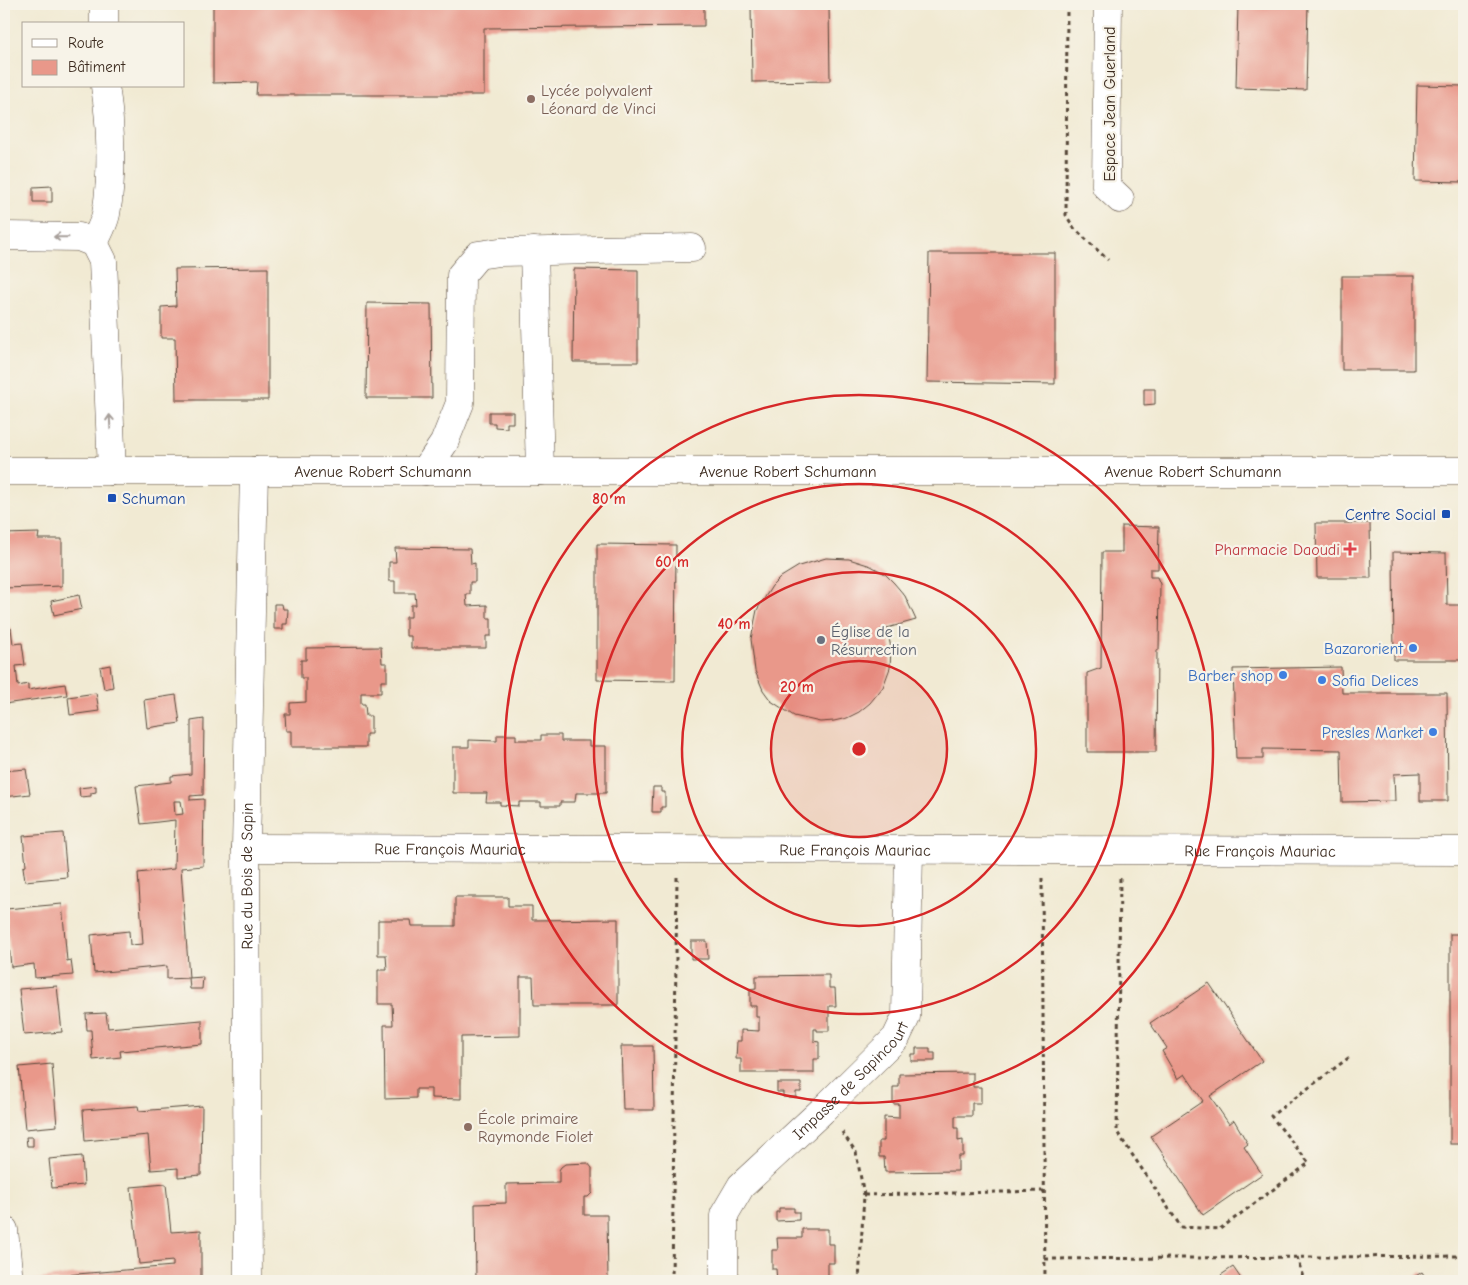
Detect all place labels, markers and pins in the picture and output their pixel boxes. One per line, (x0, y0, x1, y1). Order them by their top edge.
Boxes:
place label: Lycée polyvalent Léonard de Vinci (541, 82, 656, 118)
marker: Lycée polyvalent Léonard de Vinci (525, 93, 537, 105)
place label: Schuman (122, 490, 186, 508)
marker: Schuman (106, 492, 118, 504)
place label: Centre Social (1345, 506, 1436, 524)
marker: Centre Social (1440, 508, 1452, 520)
place label: Pharmacie Daoudi (1215, 541, 1340, 559)
marker: Pharmacie Daoudi (1344, 543, 1356, 555)
place label: Église de la Résurrection (831, 622, 917, 659)
marker: Église de la Résurrection (815, 634, 827, 646)
place label: Bazarorient (1324, 640, 1403, 658)
marker: Bazarorient (1407, 642, 1419, 654)
place label: Barber shop (1188, 667, 1273, 685)
marker: Barber shop (1277, 669, 1289, 681)
place label: Sofia Delices (1332, 672, 1419, 690)
marker: Sofia Delices (1316, 674, 1328, 686)
place label: Presles Market (1322, 724, 1423, 742)
marker: Presles Market (1427, 726, 1439, 738)
centre of rings (850, 740, 868, 758)
place label: École primaire Raymonde Fiolet (478, 1109, 593, 1146)
marker: École primaire Raymonde Fiolet (462, 1121, 474, 1133)

